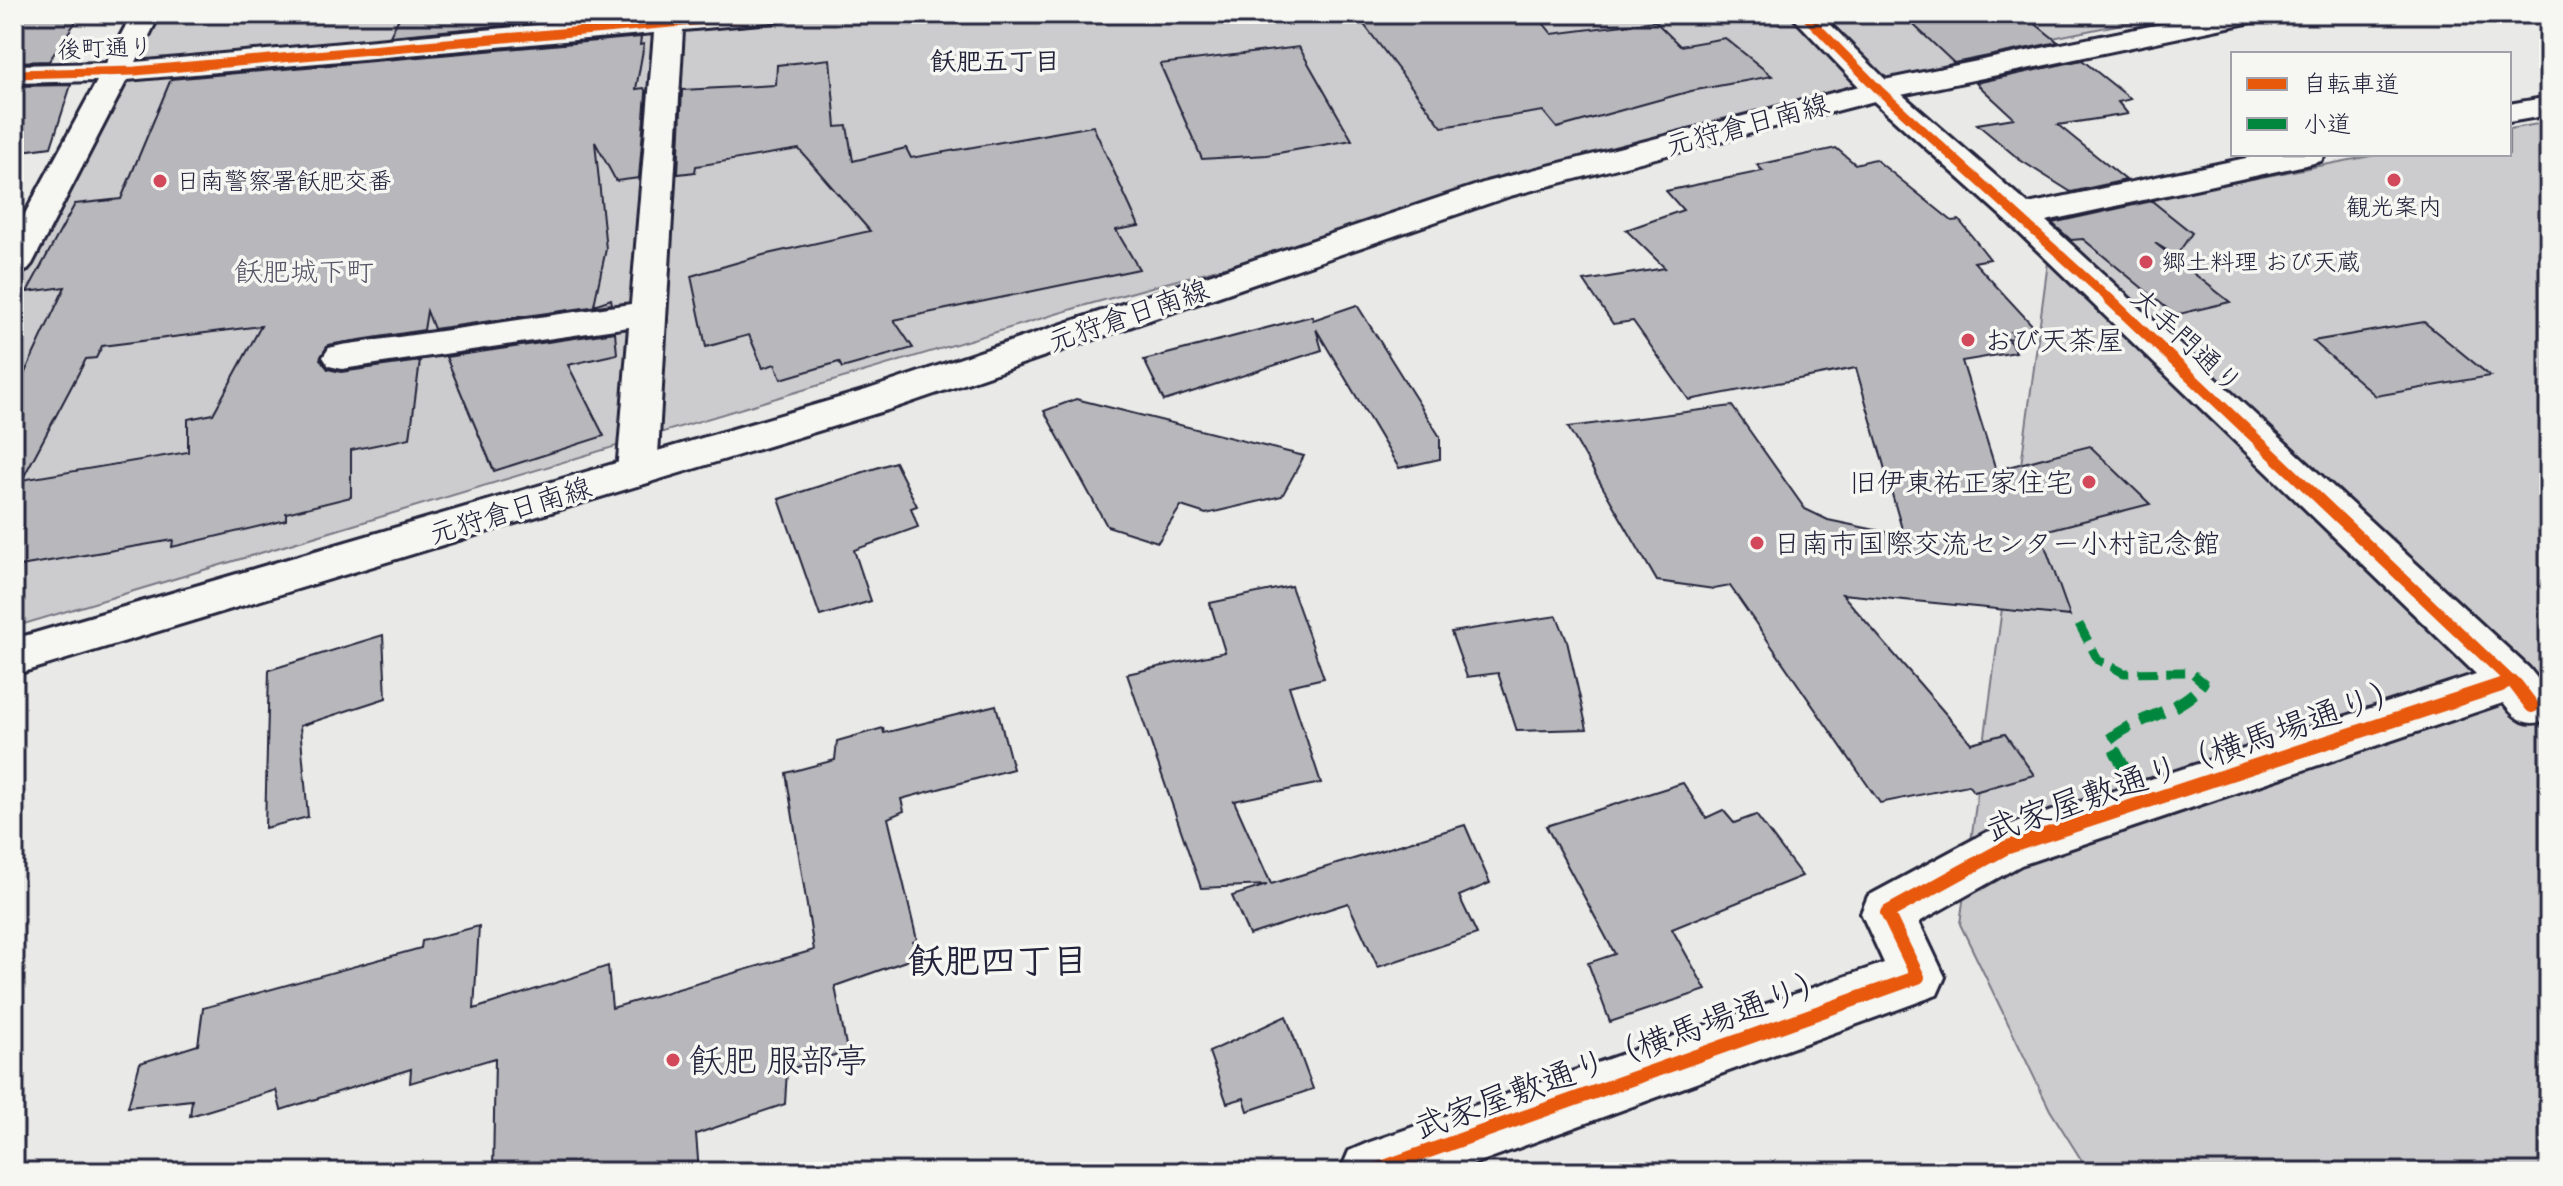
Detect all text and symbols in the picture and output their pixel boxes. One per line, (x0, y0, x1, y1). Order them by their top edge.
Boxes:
street label: 後町通り (57, 32, 153, 65)
district label: 飫肥五丁目 (930, 47, 1060, 78)
legend (2231, 52, 2511, 156)
text: 自転車道 (2303, 70, 2399, 99)
street label: 元狩倉日南線 (1662, 88, 1833, 163)
text: 小道 (2303, 110, 2351, 139)
place label: 日南警察署飫肥交番 (176, 167, 392, 196)
marker: 観光案内 (2385, 171, 2403, 189)
marker: 日南警察署飫肥交番 (151, 172, 169, 190)
place label: 観光案内 (2346, 193, 2442, 222)
place label: 郷土料理 おび天蔵 (2162, 248, 2360, 277)
marker: 郷土料理 おび天蔵 (2137, 253, 2155, 271)
park label: 飫肥城下町 (234, 256, 374, 289)
street label: 元狩倉日南線 (1044, 273, 1213, 359)
street label: 大手門通り (2124, 281, 2248, 401)
place label: おび天茶屋 (1984, 325, 2124, 358)
marker: おび天茶屋 (1959, 331, 1977, 349)
place label: 旧伊東祐正家住宅 (1849, 467, 2073, 500)
street label: 元狩倉日南線 (425, 471, 596, 552)
marker: 旧伊東祐正家住宅 (2080, 473, 2098, 491)
place label: 日南市国際交流センター小村記念館 (1773, 528, 2220, 561)
marker: 日南市国際交流センター小村記念館 (1748, 534, 1766, 552)
street label: 武家屋敷通り（横馬場通り） (1980, 669, 2411, 852)
district label: 飫肥四丁目 (908, 941, 1088, 984)
street label: 武家屋敷通り（横馬場通り） (1408, 960, 1837, 1149)
place label: 飫肥 服部亭 (689, 1041, 868, 1082)
marker: 飫肥 服部亭 (664, 1051, 682, 1069)

